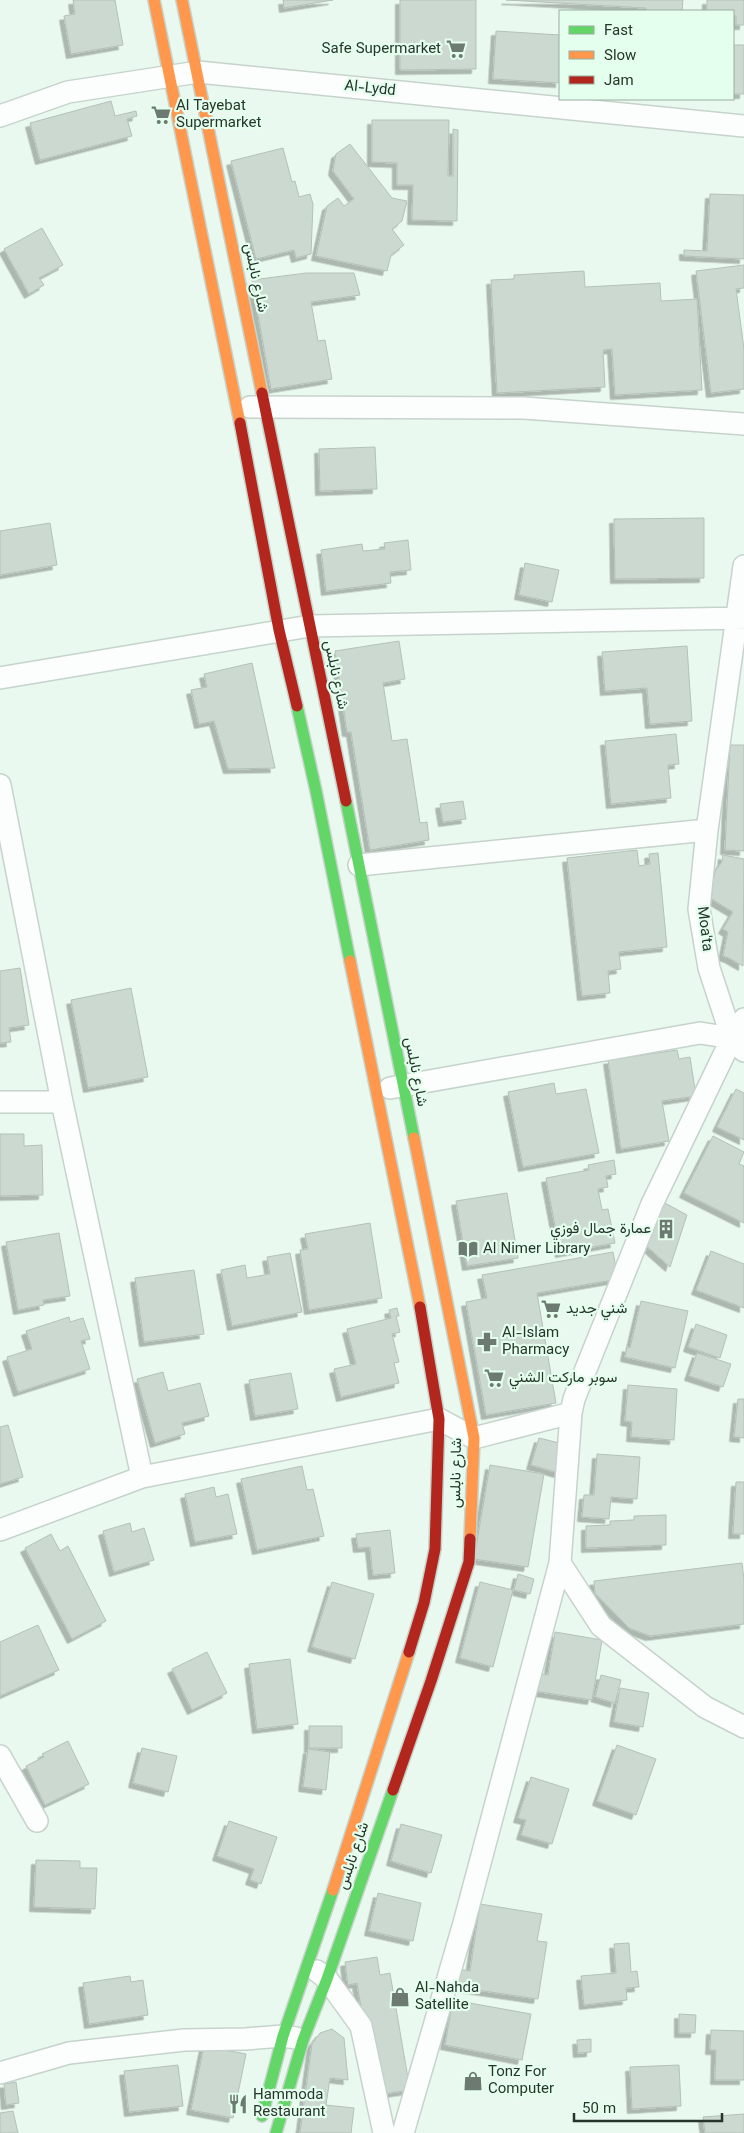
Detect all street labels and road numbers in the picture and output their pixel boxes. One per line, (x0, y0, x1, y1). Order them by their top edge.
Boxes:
street label: Al-Lydd (343, 75, 397, 103)
street label: شارع نابلس (236, 241, 274, 315)
street label: شارع نابلس (316, 638, 354, 712)
street label: Moa'ta (690, 905, 718, 953)
street label: شارع نابلس (397, 1035, 433, 1109)
street label: شارع نابلس (445, 1438, 469, 1508)
street label: شارع نابلس (332, 1819, 376, 1893)

